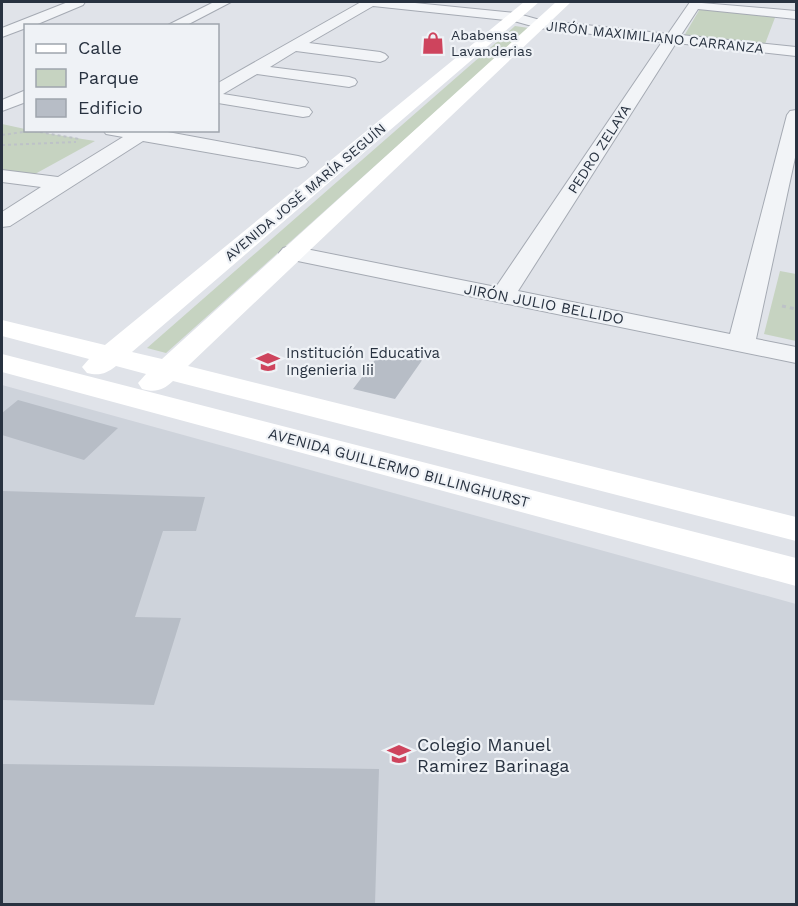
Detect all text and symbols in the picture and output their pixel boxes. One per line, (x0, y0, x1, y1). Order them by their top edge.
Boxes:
street label: JIRÓN MAXIMILIANO CARRANZA (545, 18, 765, 56)
legend (24, 24, 219, 132)
place label: Ababensa Lavanderias (451, 27, 532, 59)
shop icon: Ababensa Lavanderias (420, 30, 446, 56)
text: Calle (78, 37, 122, 58)
text: Parque (78, 67, 139, 88)
text: Edificio (78, 97, 143, 118)
street label: PEDRO ZELAYA (564, 102, 634, 196)
street label: AVENIDA JOSÉ MARÍA SEGUÍN (221, 120, 389, 264)
street label: JIRÓN JULIO BELLIDO (463, 279, 626, 328)
place label: Institución Educativa Ingenieria Iii (286, 344, 441, 379)
school or university icon: Institución Educativa Ingenieria Iii (255, 349, 281, 375)
street label: AVENIDA GUILLERMO BILLINGHURST (267, 424, 531, 512)
place label: Colegio Manuel Ramirez Barinaga (417, 734, 569, 776)
school or university icon: Colegio Manuel Ramirez Barinaga (386, 741, 412, 767)

